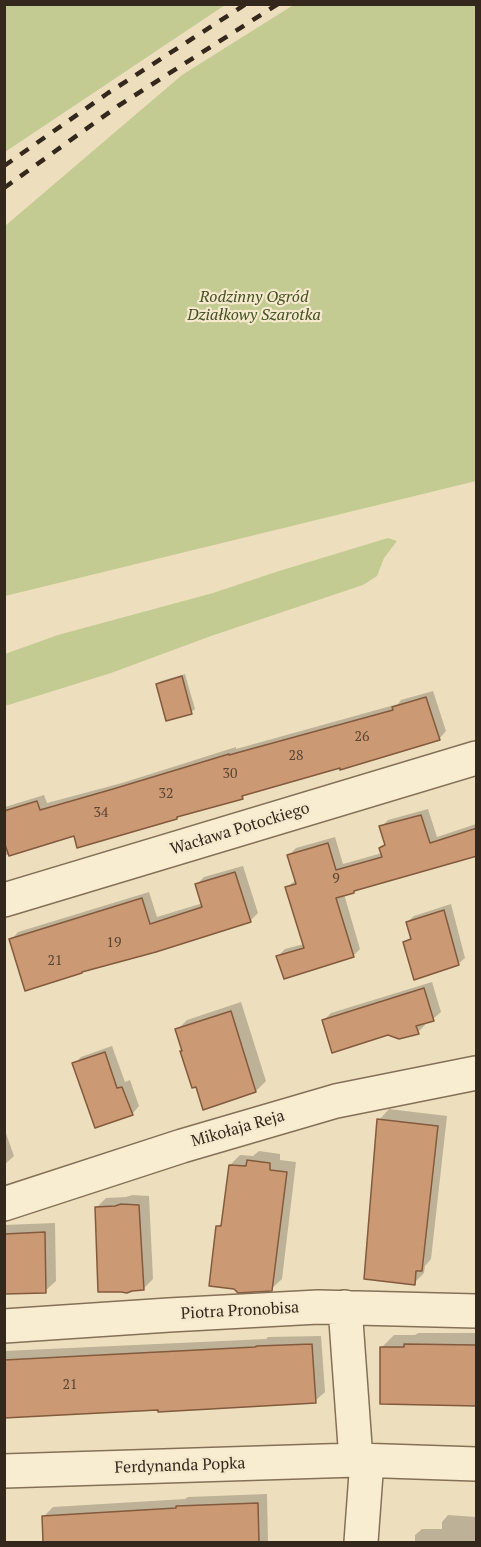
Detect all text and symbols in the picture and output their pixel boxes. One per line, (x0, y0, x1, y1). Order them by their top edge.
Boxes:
park label: Rodzinny Ogród Działkowy Szarotka (187, 287, 321, 325)
house number: 26 (355, 729, 369, 745)
house number: 28 (289, 748, 303, 764)
house number: 30 (223, 766, 237, 782)
house number: 32 (159, 786, 173, 802)
street label: Wacława Potockiego (168, 799, 312, 859)
house number: 34 (94, 805, 108, 821)
house number: 9 (332, 871, 340, 887)
house number: 19 (107, 935, 121, 951)
house number: 21 (48, 953, 62, 969)
street label: Mikołaja Reja (189, 1107, 287, 1151)
street label: Piotra Pronobisa (180, 1298, 300, 1324)
house number: 21 (63, 1377, 77, 1393)
street label: Ferdynanda Popka (114, 1454, 246, 1478)

